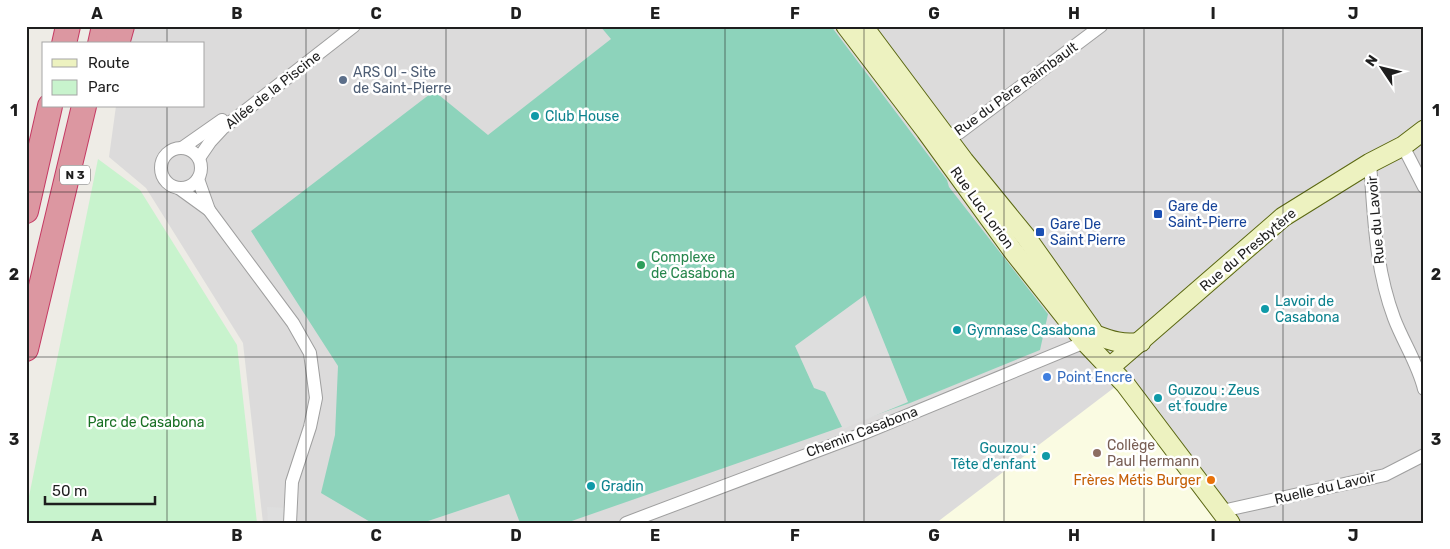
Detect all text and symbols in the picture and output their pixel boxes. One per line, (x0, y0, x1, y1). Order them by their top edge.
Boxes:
text: A (91, 4, 103, 23)
text: B (231, 4, 243, 23)
text: C (370, 4, 382, 23)
text: D (510, 4, 522, 23)
text: E (650, 4, 660, 23)
text: F (790, 4, 800, 23)
text: G (928, 4, 940, 23)
text: H (1068, 4, 1080, 23)
text: I (1210, 4, 1216, 23)
text: J (1348, 4, 1358, 23)
street label: Rue du Père Raimbault (951, 38, 1081, 139)
legend (42, 42, 205, 108)
north arrow (1358, 42, 1408, 92)
street label: Allée de la Piscine (222, 47, 324, 133)
text: N (1362, 52, 1382, 70)
text: Route (88, 54, 130, 72)
place label: ARS OI - Site de Saint-Pierre (353, 64, 452, 97)
marker: ARS OI - Site de Saint-Pierre (337, 74, 349, 86)
text: Parc (88, 78, 120, 96)
text: 1 (10, 101, 18, 120)
text: 1 (1432, 101, 1440, 120)
place label: Club House (545, 108, 620, 125)
marker: Club House (529, 110, 541, 122)
street label: Rue Luc Lorion (947, 164, 1017, 252)
road number: N 3 (60, 166, 90, 184)
street label: Rue du Lavoir (1364, 174, 1388, 265)
place label: Gare de Saint-Pierre (1168, 198, 1247, 231)
street label: Rue du Presbytère (1196, 205, 1300, 295)
marker: Gare de Saint-Pierre (1152, 208, 1164, 220)
place label: Gare De Saint Pierre (1050, 216, 1126, 249)
marker: Gare De Saint Pierre (1034, 226, 1046, 238)
place label: Complexe de Casabona (651, 249, 735, 282)
marker: Complexe de Casabona (635, 259, 647, 271)
text: 2 (9, 265, 19, 284)
text: 2 (1431, 265, 1441, 284)
place label: Lavoir de Casabona (1275, 293, 1340, 326)
marker: Lavoir de Casabona (1259, 303, 1271, 315)
place label: Gymnase Casabona (967, 322, 1096, 339)
marker: Gymnase Casabona (951, 324, 963, 336)
place label: Point Encre (1057, 369, 1132, 386)
marker: Point Encre (1041, 371, 1053, 383)
place label: Gouzou : Zeus et foudre (1168, 382, 1260, 415)
marker: Gouzou : Zeus et foudre (1152, 392, 1164, 404)
street label: Chemin Casabona (804, 403, 920, 461)
park label: Parc de Casabona (87, 414, 205, 431)
text: 3 (9, 430, 19, 449)
text: 3 (1431, 430, 1441, 449)
place label: Collège Paul Hermann (1107, 437, 1199, 470)
place label: Gouzou : Tête d'enfant (951, 440, 1037, 473)
marker: Collège Paul Hermann (1091, 447, 1103, 459)
marker: Gouzou : Tête d'enfant (1040, 450, 1052, 462)
street label: Ruelle du Lavoir (1273, 468, 1378, 508)
place label: Frères Métis Burger (1074, 472, 1202, 489)
scale bar (45, 474, 155, 506)
marker: Frères Métis Burger (1205, 474, 1217, 486)
place label: Gradin (601, 478, 644, 495)
marker: Gradin (585, 480, 597, 492)
text: 50 m (52, 482, 87, 500)
text: A (91, 526, 103, 545)
text: B (231, 526, 243, 545)
text: C (370, 526, 382, 545)
text: D (510, 526, 522, 545)
text: E (650, 526, 660, 545)
text: F (790, 526, 800, 545)
text: G (928, 526, 940, 545)
text: H (1068, 526, 1080, 545)
text: I (1210, 526, 1216, 545)
text: J (1348, 526, 1358, 545)

